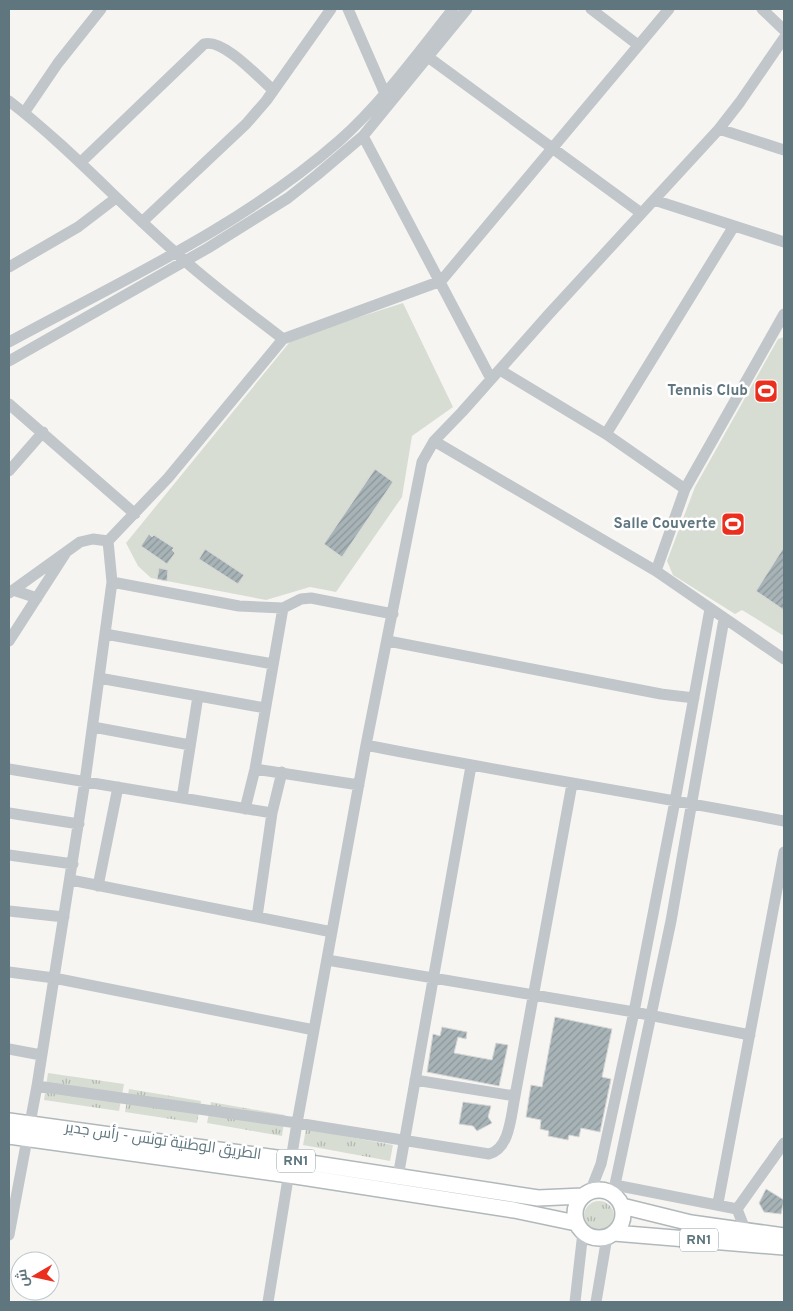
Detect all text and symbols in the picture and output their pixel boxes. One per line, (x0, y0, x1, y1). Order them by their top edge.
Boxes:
sports icon: Tennis Club (753, 378, 779, 404)
place label: Tennis Club (667, 382, 748, 401)
sports icon: Salle Couverte (720, 511, 746, 537)
place label: Salle Couverte (614, 515, 716, 534)
street label: الطريق الوطنية تونس - رأس جدير (63, 1117, 263, 1165)
road number: RN1 (277, 1150, 315, 1172)
road number: RN1 (680, 1228, 718, 1252)
north arrow (10, 1251, 60, 1301)
text: ش (13, 1268, 33, 1288)

